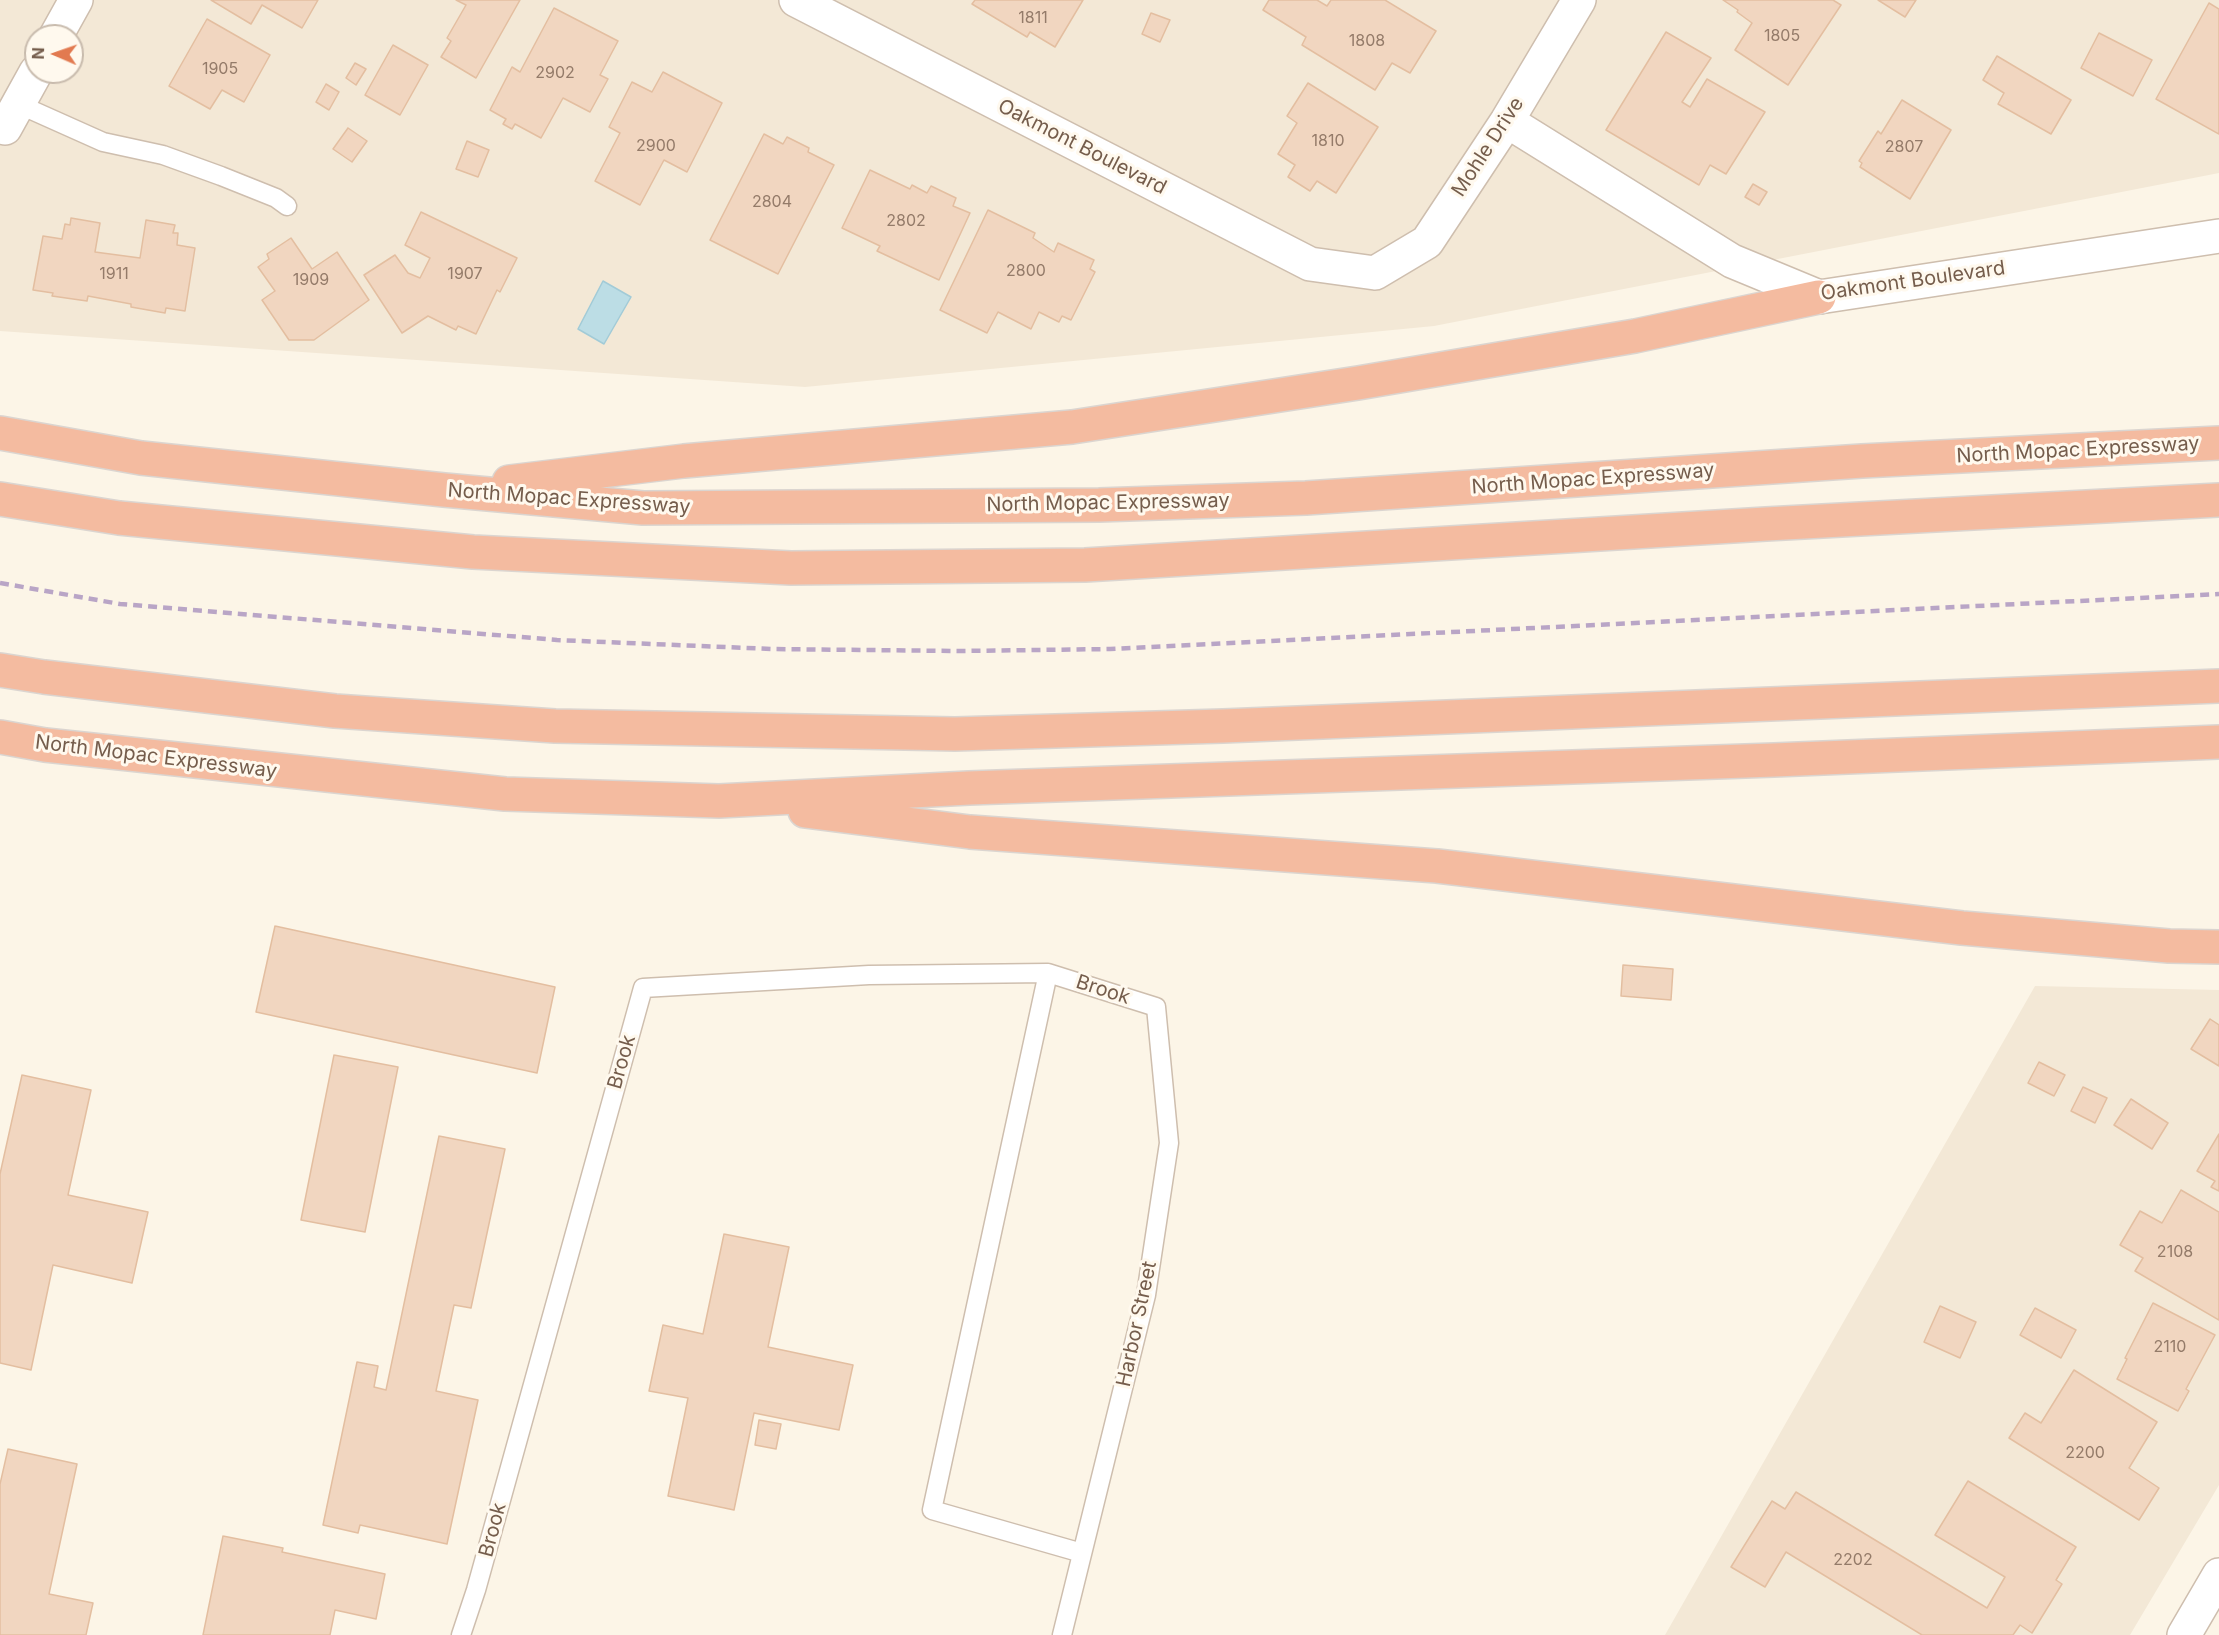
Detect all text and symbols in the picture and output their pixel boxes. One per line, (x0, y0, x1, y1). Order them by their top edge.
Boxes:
house number: 1811 (1018, 8, 1048, 28)
north arrow (24, 24, 84, 84)
house number: 1805 (1764, 26, 1800, 46)
house number: 1808 (1349, 31, 1385, 51)
text: N (28, 47, 48, 60)
house number: 1905 (202, 59, 238, 79)
house number: 2902 (535, 63, 575, 83)
street label: Mohle Drive (1447, 93, 1529, 201)
street label: Oakmont Boulevard (994, 94, 1170, 200)
house number: 1810 (1311, 131, 1345, 151)
house number: 2900 (636, 136, 676, 156)
house number: 2807 (1885, 137, 1923, 157)
house number: 2804 (752, 192, 792, 212)
house number: 2802 (886, 211, 926, 231)
street label: Oakmont Boulevard (1819, 256, 2007, 306)
house number: 2800 (1006, 261, 1046, 281)
house number: 1911 (99, 264, 129, 284)
house number: 1907 (447, 264, 483, 284)
house number: 1909 (293, 270, 329, 290)
street label: North Mopac Expressway (1956, 432, 2200, 468)
street label: North Mopac Expressway (1471, 459, 1715, 499)
street label: North Mopac Expressway (447, 479, 691, 519)
street label: North Mopac Expressway (986, 489, 1230, 517)
street label: North Mopac Expressway (34, 730, 278, 784)
street label: Brook (1073, 970, 1133, 1010)
street label: Brook (603, 1032, 641, 1092)
house number: 2108 (2157, 1242, 2193, 1262)
street label: Harbor Street (1112, 1259, 1162, 1389)
house number: 2110 (2154, 1337, 2186, 1357)
house number: 2200 (2065, 1443, 2105, 1463)
street label: Brook (474, 1500, 512, 1560)
house number: 2202 (1833, 1550, 1873, 1570)

